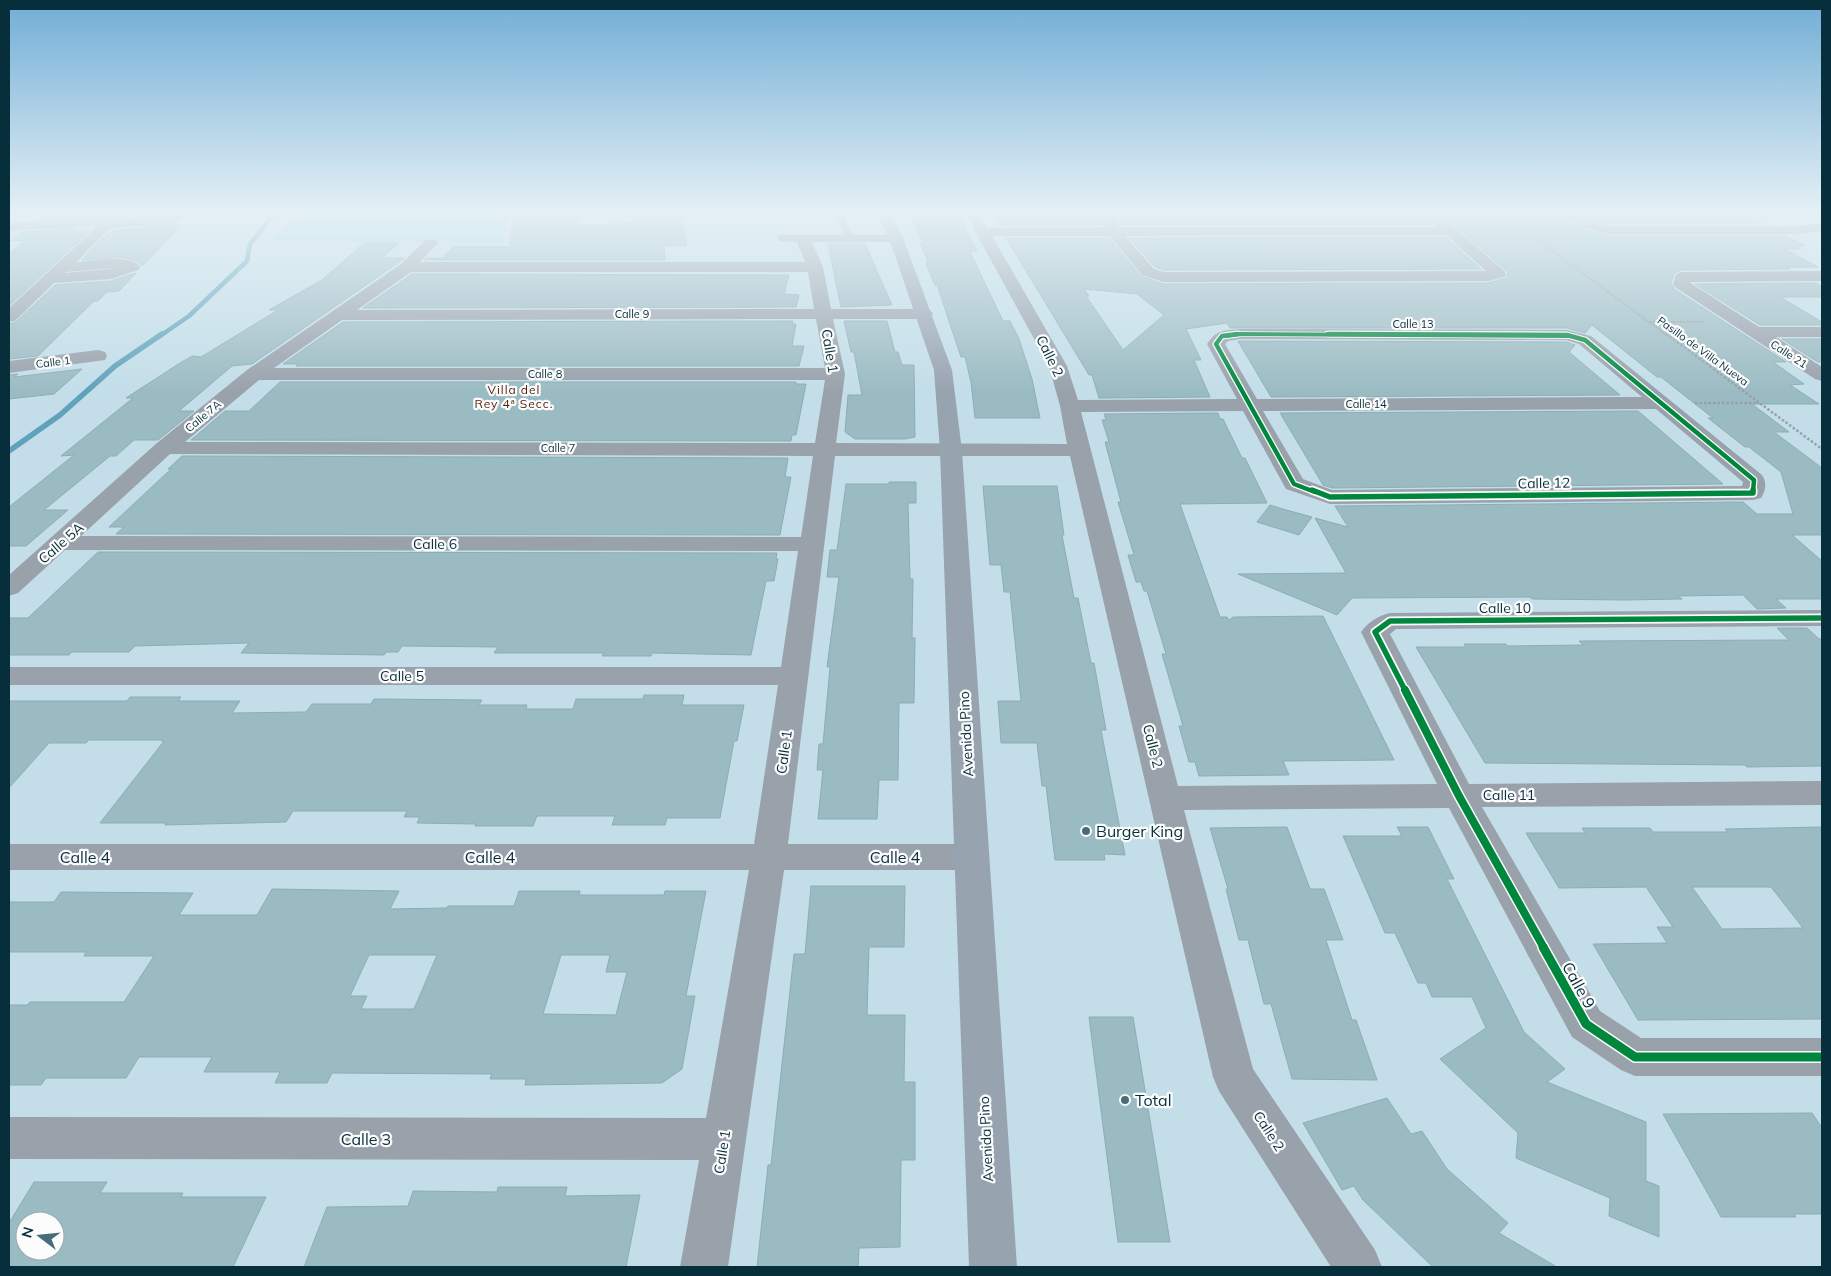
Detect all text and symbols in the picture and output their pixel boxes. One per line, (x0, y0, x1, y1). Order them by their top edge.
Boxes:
street label: Calle 9 (615, 307, 649, 321)
street label: Pasillo de Villa Nueva (1655, 313, 1751, 389)
street label: Calle 13 (1392, 317, 1434, 331)
street label: Calle 1 (818, 328, 842, 374)
street label: Calle 2 (1032, 332, 1068, 380)
street label: Calle 21 (1768, 337, 1810, 371)
street label: Calle 1 (35, 353, 71, 371)
street label: Calle 8 (528, 367, 563, 381)
district label: Villa del Rey 4ª Secc. (475, 382, 554, 411)
street label: Calle 7A (182, 397, 224, 435)
street label: Calle 14 (1345, 397, 1387, 411)
street label: Calle 7 (541, 441, 575, 455)
street label: Calle 12 (1518, 474, 1570, 492)
street label: Calle 5A (35, 518, 88, 568)
street label: Calle 6 (413, 535, 457, 553)
street label: Calle 10 (1479, 599, 1531, 617)
street label: Calle 5 (380, 667, 424, 685)
street label: Avenida Pino (955, 691, 977, 777)
street label: Calle 2 (1139, 722, 1167, 770)
street label: Calle 1 (772, 729, 796, 775)
street label: Calle 11 (1483, 786, 1535, 804)
place label: Burger King (1096, 821, 1183, 841)
marker: Burger King (1080, 825, 1092, 837)
street label: Calle 4 (60, 847, 111, 867)
street label: Calle 4 (465, 847, 516, 867)
street label: Calle 4 (870, 847, 921, 867)
street label: Calle 9 (1558, 958, 1600, 1012)
place label: Total (1135, 1090, 1172, 1110)
marker: Total (1119, 1094, 1131, 1106)
street label: Avenida Pino (975, 1096, 997, 1182)
street label: Calle 2 (1249, 1108, 1289, 1154)
street label: Calle 3 (341, 1129, 391, 1149)
street label: Calle 1 (710, 1129, 734, 1175)
north arrow (15, 1211, 65, 1261)
text: N (17, 1225, 38, 1240)

